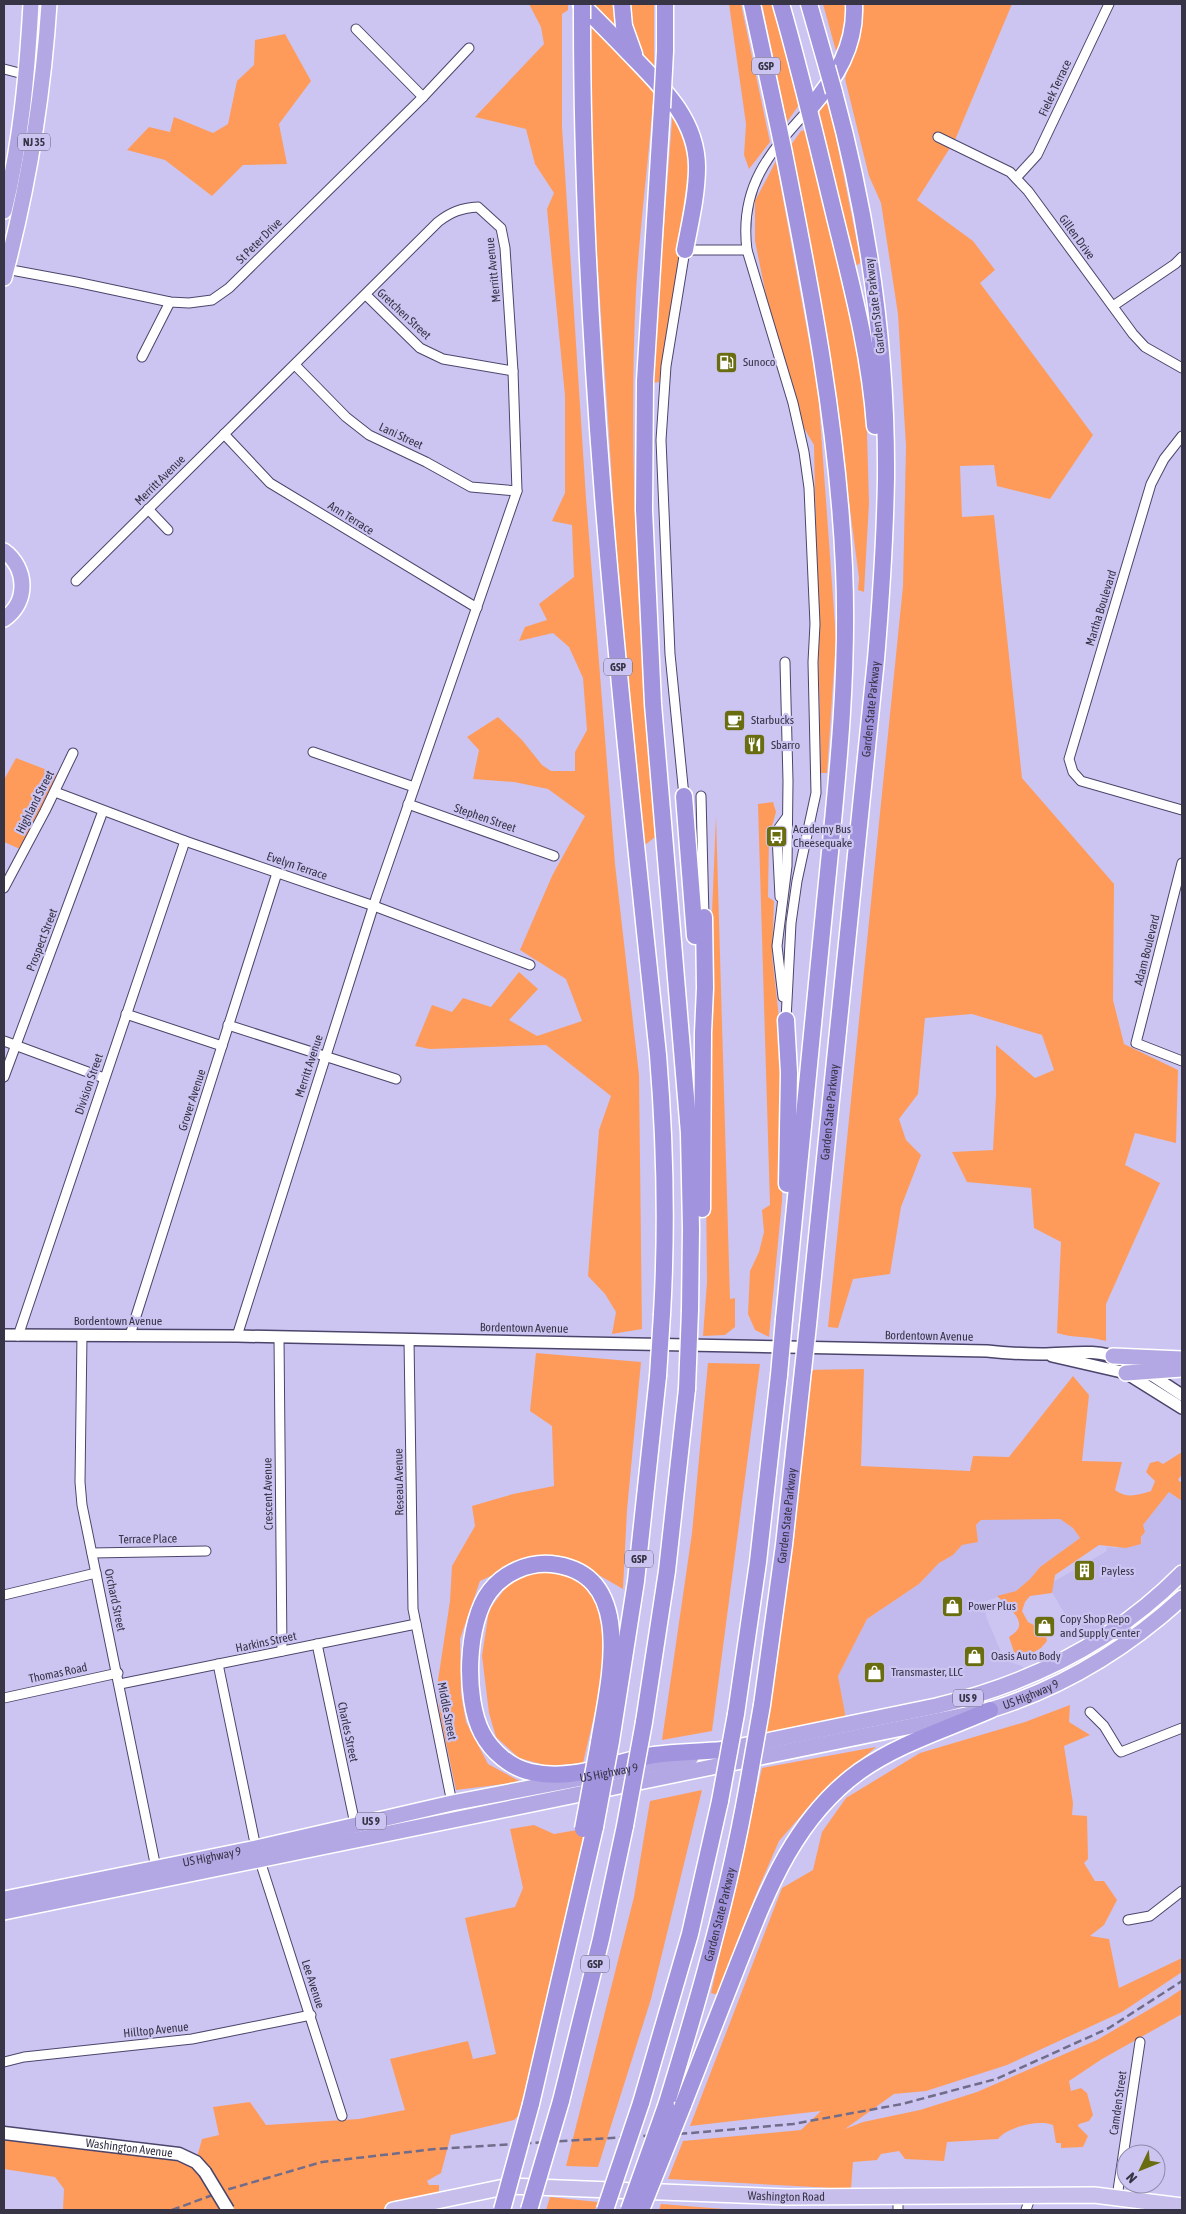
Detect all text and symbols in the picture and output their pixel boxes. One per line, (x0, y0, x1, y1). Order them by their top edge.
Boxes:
street label: Fielek Terrace (1036, 57, 1074, 119)
road number: GSP (752, 58, 780, 74)
road number: NJ 35 (18, 134, 50, 150)
street label: Gillen Drive (1056, 212, 1098, 262)
street label: St Peter Drive (233, 215, 285, 267)
street label: Merritt Avenue (483, 237, 503, 303)
street label: Garden State Parkway (862, 257, 888, 355)
street label: Gretchen Street (374, 286, 434, 343)
fuel station icon: Sunoco (715, 350, 739, 374)
place label: Sunoco (743, 355, 776, 369)
street label: Lani Street (377, 420, 426, 452)
street label: Merritt Avenue (132, 452, 188, 508)
street label: Ann Terrace (325, 498, 377, 538)
street label: Martha Boulevard (1083, 568, 1119, 648)
road number: GSP (604, 659, 632, 676)
street label: Garden State Parkway (859, 661, 883, 758)
cafe icon: Starbucks (723, 708, 747, 732)
place label: Starbucks (751, 713, 794, 727)
restaurant icon: Sbarro (743, 733, 767, 757)
place label: Sbarro (771, 738, 800, 752)
street label: Highland Street (13, 768, 57, 836)
street label: Stephen Street (452, 801, 518, 835)
place label: Academy Bus Cheesequake (793, 822, 852, 850)
bus stop icon: Academy Bus Cheesequake (765, 824, 789, 848)
street label: Evelyn Terrace (265, 849, 329, 883)
street label: Prospect Street (24, 906, 61, 973)
street label: Adam Boulevard (1131, 913, 1163, 987)
street label: Merritt Avenue (292, 1033, 326, 1099)
street label: Division Street (72, 1051, 106, 1116)
street label: Garden State Parkway (818, 1063, 842, 1161)
street label: Grover Avenue (175, 1067, 209, 1133)
street label: Bordentown Avenue (74, 1314, 162, 1328)
street label: Bordentown Avenue (480, 1320, 568, 1336)
street label: Bordentown Avenue (885, 1328, 973, 1344)
street label: Reseau Avenue (391, 1448, 407, 1516)
street label: Crescent Avenue (260, 1458, 276, 1530)
street label: Garden State Parkway (775, 1467, 799, 1564)
street label: Terrace Place (119, 1531, 177, 1547)
road number: GSP (625, 1550, 653, 1568)
building icon: Payless (1073, 1559, 1097, 1583)
place label: Payless (1101, 1564, 1134, 1578)
street label: Orchard Street (102, 1567, 129, 1633)
shop icon: Power Plus (940, 1594, 964, 1618)
place label: Power Plus (968, 1599, 1016, 1613)
place label: Copy Shop Repo and Supply Center (1060, 1612, 1140, 1640)
shop icon: Copy Shop Repo and Supply Center (1032, 1614, 1056, 1638)
street label: Harkins Street (234, 1629, 298, 1655)
shop icon: Oasis Auto Body (963, 1644, 987, 1668)
place label: Oasis Auto Body (991, 1649, 1061, 1663)
street label: Thomas Road (27, 1660, 89, 1686)
shop icon: Transmaster, LLC (863, 1660, 887, 1684)
place label: Transmaster, LLC (891, 1665, 963, 1679)
street label: US Highway 9 (1001, 1677, 1061, 1712)
street label: Middle Street (435, 1681, 460, 1742)
road number: US 9 (953, 1690, 983, 1706)
street label: Charles Street (335, 1701, 361, 1764)
street label: US Highway 9 (578, 1760, 640, 1785)
road number: US 9 (356, 1812, 386, 1830)
street label: US Highway 9 (181, 1844, 243, 1870)
street label: Garden State Parkway (701, 1866, 738, 1963)
road number: GSP (581, 1956, 609, 1972)
street label: Lee Avenue (299, 1958, 327, 2010)
street label: Hilltop Avenue (123, 2020, 189, 2040)
street label: Camden Street (1107, 2070, 1129, 2136)
street label: Washington Avenue (85, 2136, 173, 2160)
north arrow (1116, 2144, 1166, 2194)
text: N (1123, 2169, 1140, 2186)
street label: Washington Road (747, 2188, 825, 2204)

